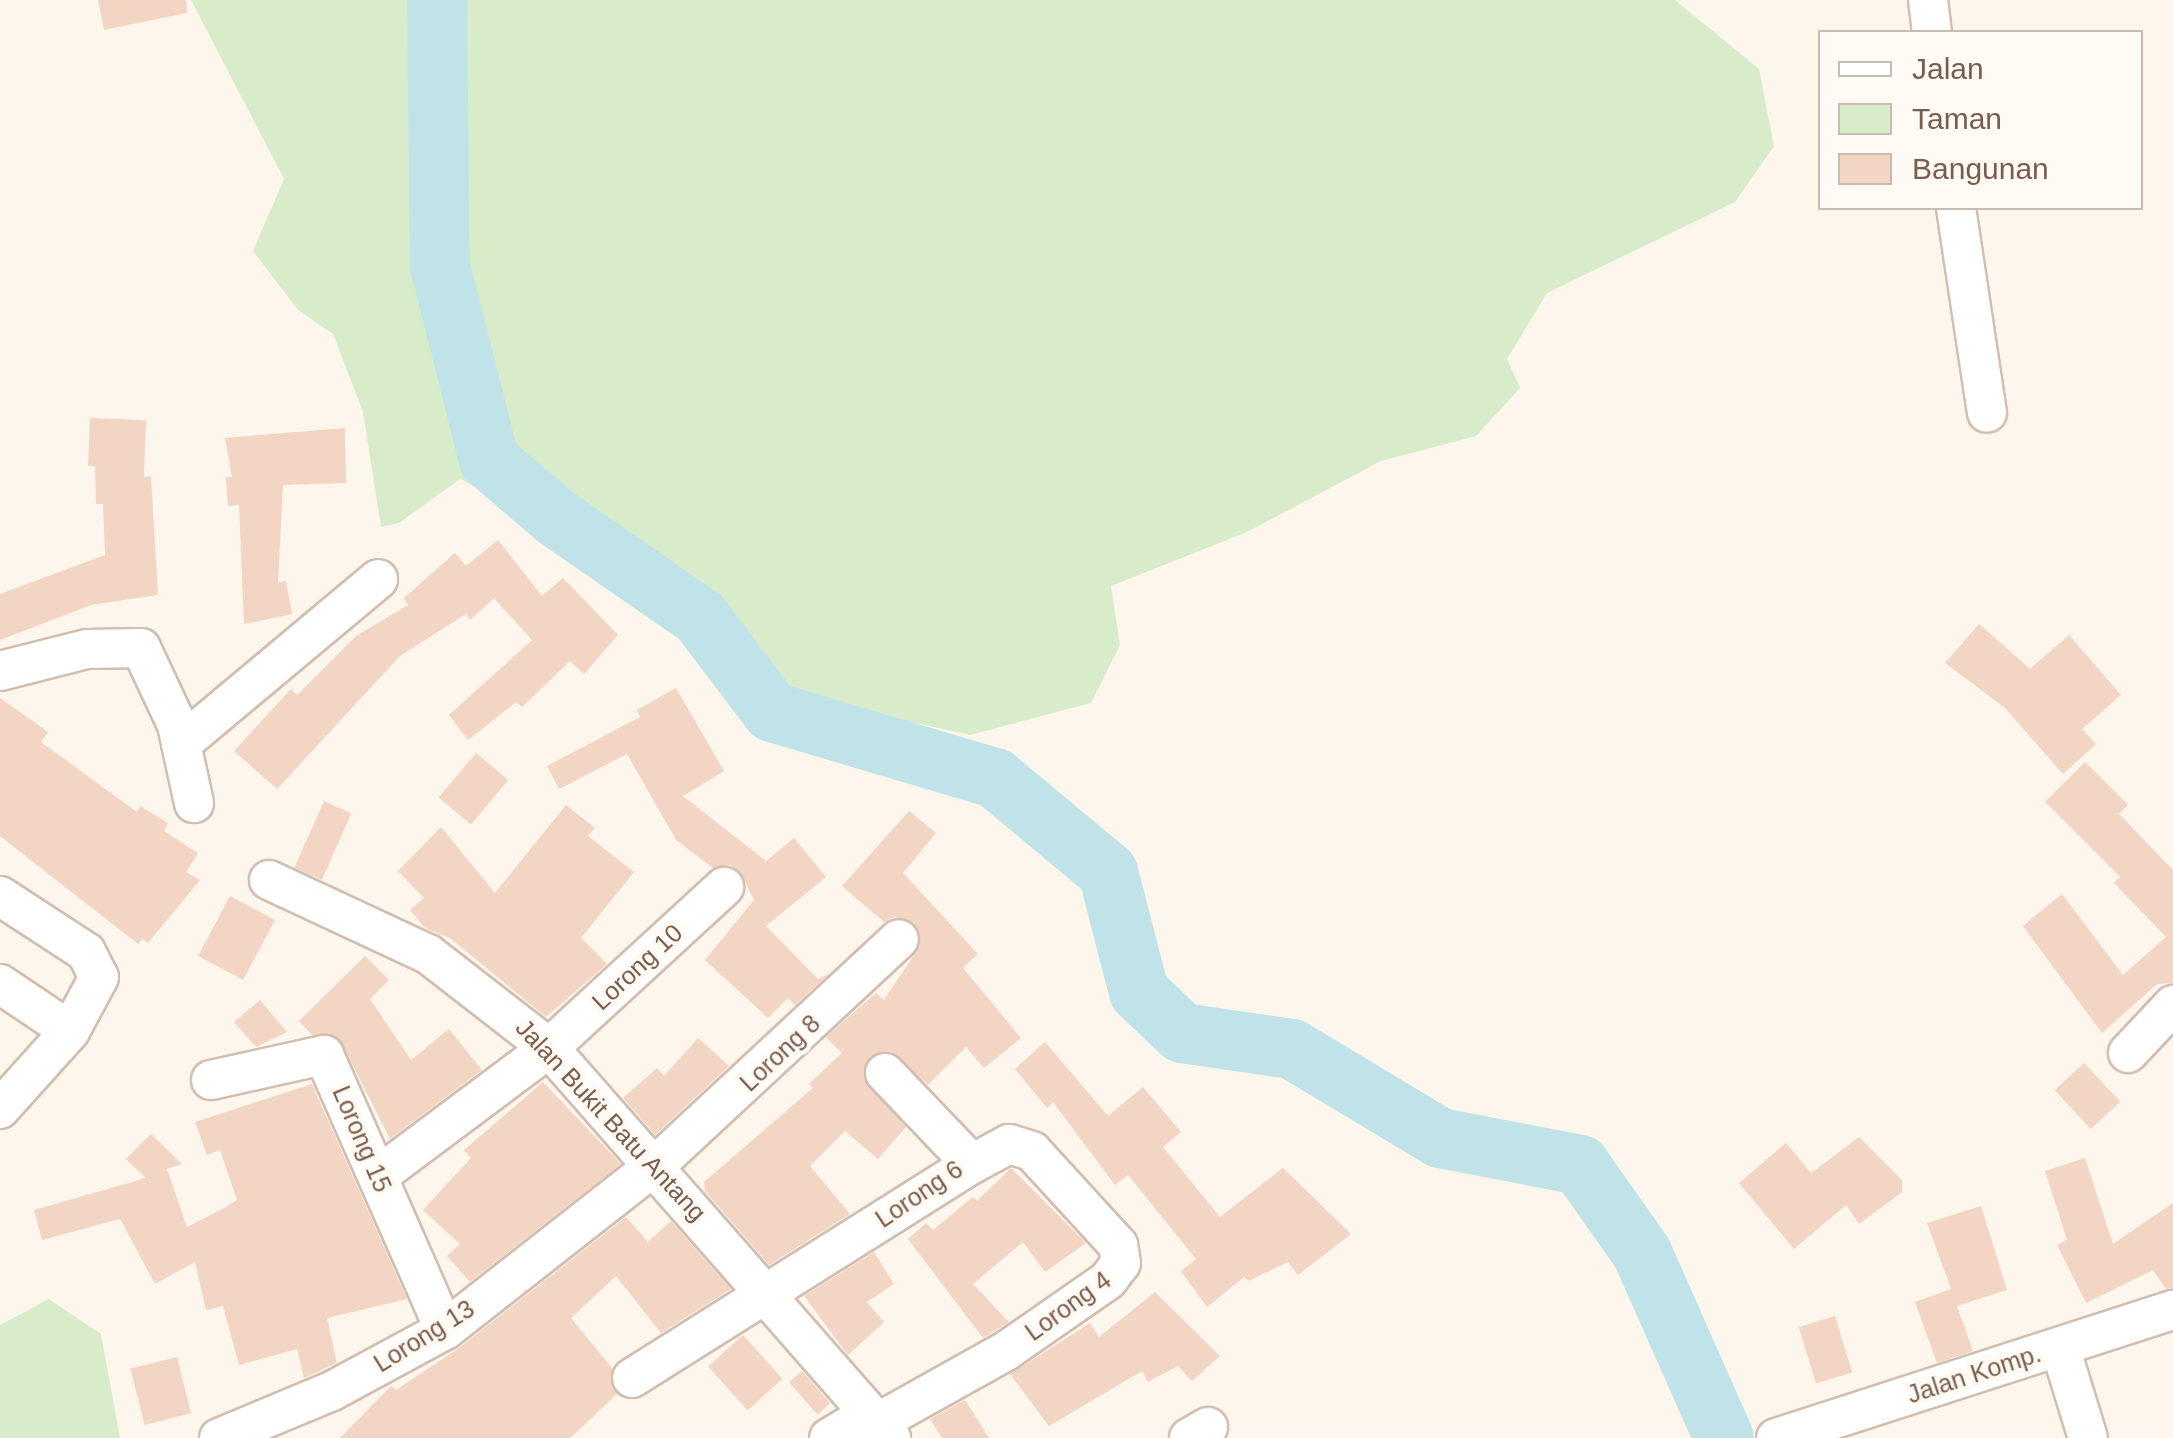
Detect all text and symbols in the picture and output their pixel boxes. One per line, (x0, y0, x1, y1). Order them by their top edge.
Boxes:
legend (1818, 30, 2143, 210)
text: Jalan (1912, 52, 1984, 85)
text: Taman (1912, 102, 2002, 135)
text: Bangunan (1912, 152, 2049, 185)
street label: Lorong 10 (586, 918, 688, 1016)
street label: Lorong 8 (734, 1008, 826, 1098)
street label: Jalan Bukit Batu Antang (509, 1012, 713, 1228)
street label: Lorong 15 (326, 1081, 398, 1197)
street label: Lorong 6 (870, 1154, 968, 1234)
street label: Lorong 4 (1019, 1265, 1117, 1347)
street label: Lorong 13 (368, 1293, 480, 1379)
street label: Jalan Komp. (1903, 1338, 2045, 1410)

